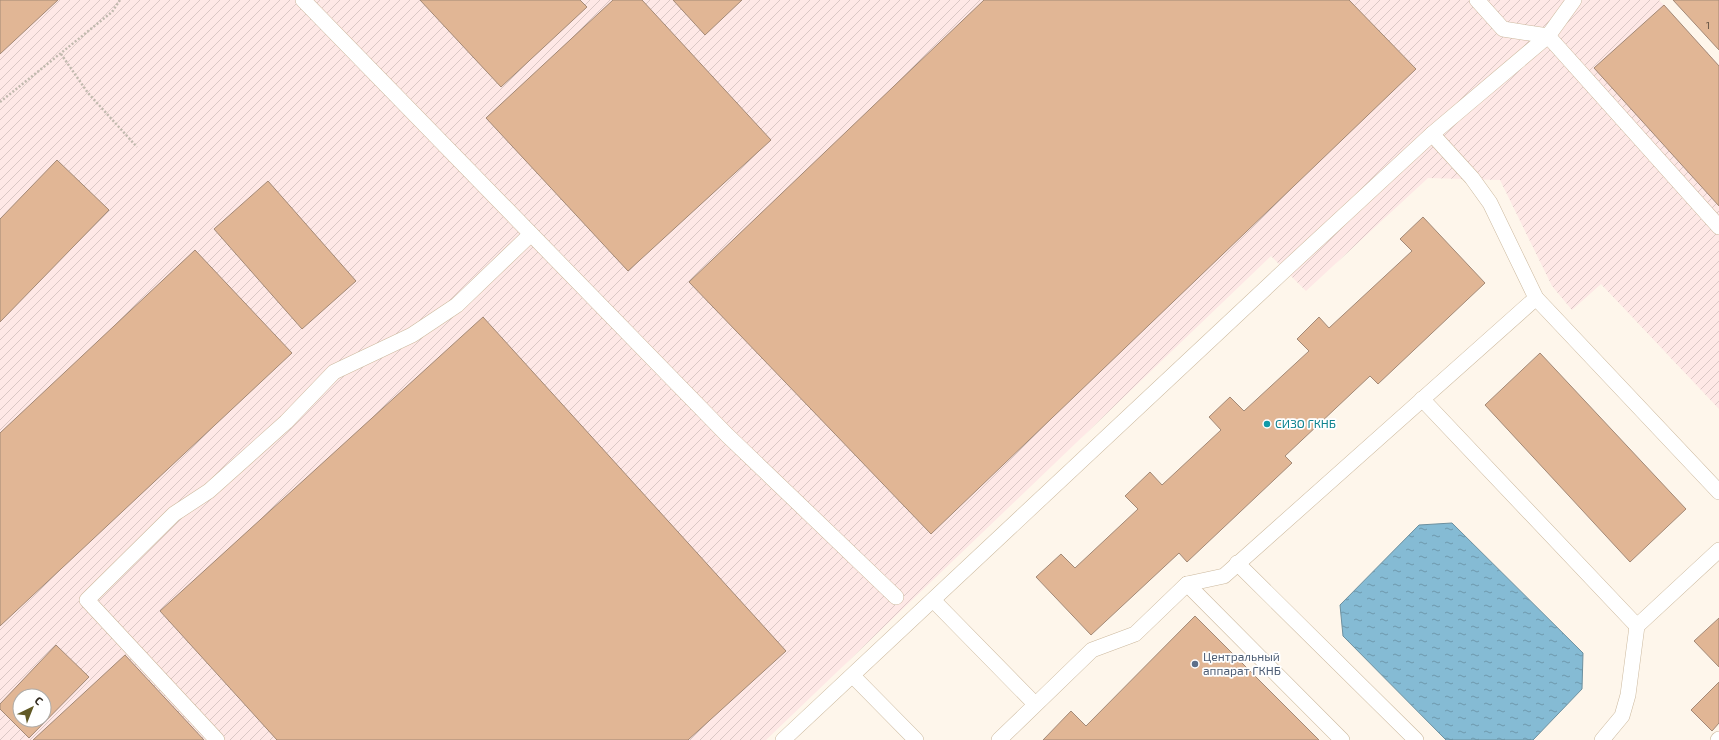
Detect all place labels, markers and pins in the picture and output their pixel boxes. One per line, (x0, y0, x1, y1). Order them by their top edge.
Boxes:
place label: СИЗО ГКНБ (1275, 416, 1336, 430)
marker: СИЗО ГКНБ (1262, 419, 1272, 429)
place label: Центральный аппарат ГКНБ (1203, 649, 1281, 677)
marker: Центральный аппарат ГКНБ (1190, 659, 1200, 669)

